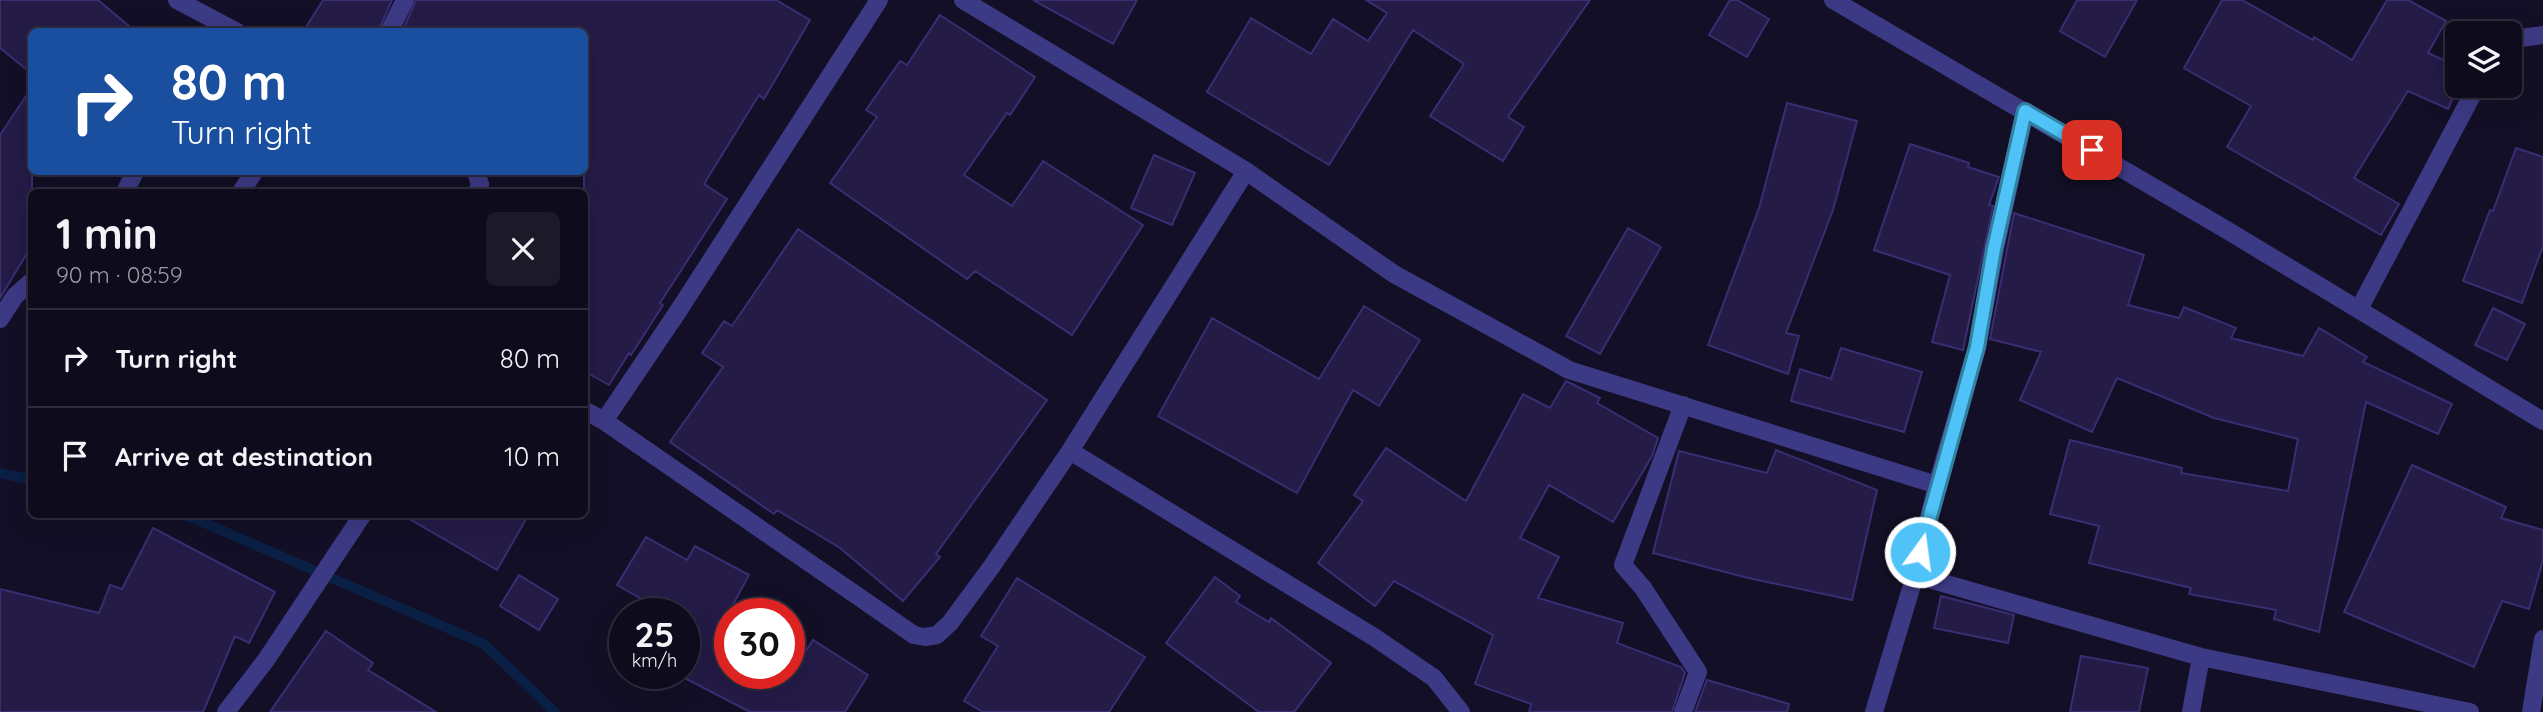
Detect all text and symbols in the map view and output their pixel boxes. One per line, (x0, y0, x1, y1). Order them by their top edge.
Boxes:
map controls (2445, 21, 2522, 98)
button: layers (2445, 21, 2522, 98)
text: 80 m (171, 51, 287, 112)
icon: right (56, 56, 147, 147)
text: Turn right (171, 112, 312, 152)
pin (2062, 120, 2122, 180)
icon: arrive (2073, 131, 2111, 169)
text: 1 min (56, 207, 158, 260)
button: close (486, 212, 560, 286)
text: 90 m · 08:59 (56, 260, 183, 289)
icon: right (56, 339, 94, 377)
text: Turn right (115, 342, 237, 375)
text: 80 m (500, 342, 560, 375)
icon: arrive (56, 437, 94, 475)
text: Arrive at destination (115, 440, 373, 473)
text: 10 m (504, 440, 560, 473)
position arrow (1883, 515, 1957, 589)
speed limit sign: 30 (714, 598, 805, 689)
text: 25 (634, 612, 675, 656)
text: km/h (632, 649, 677, 672)

